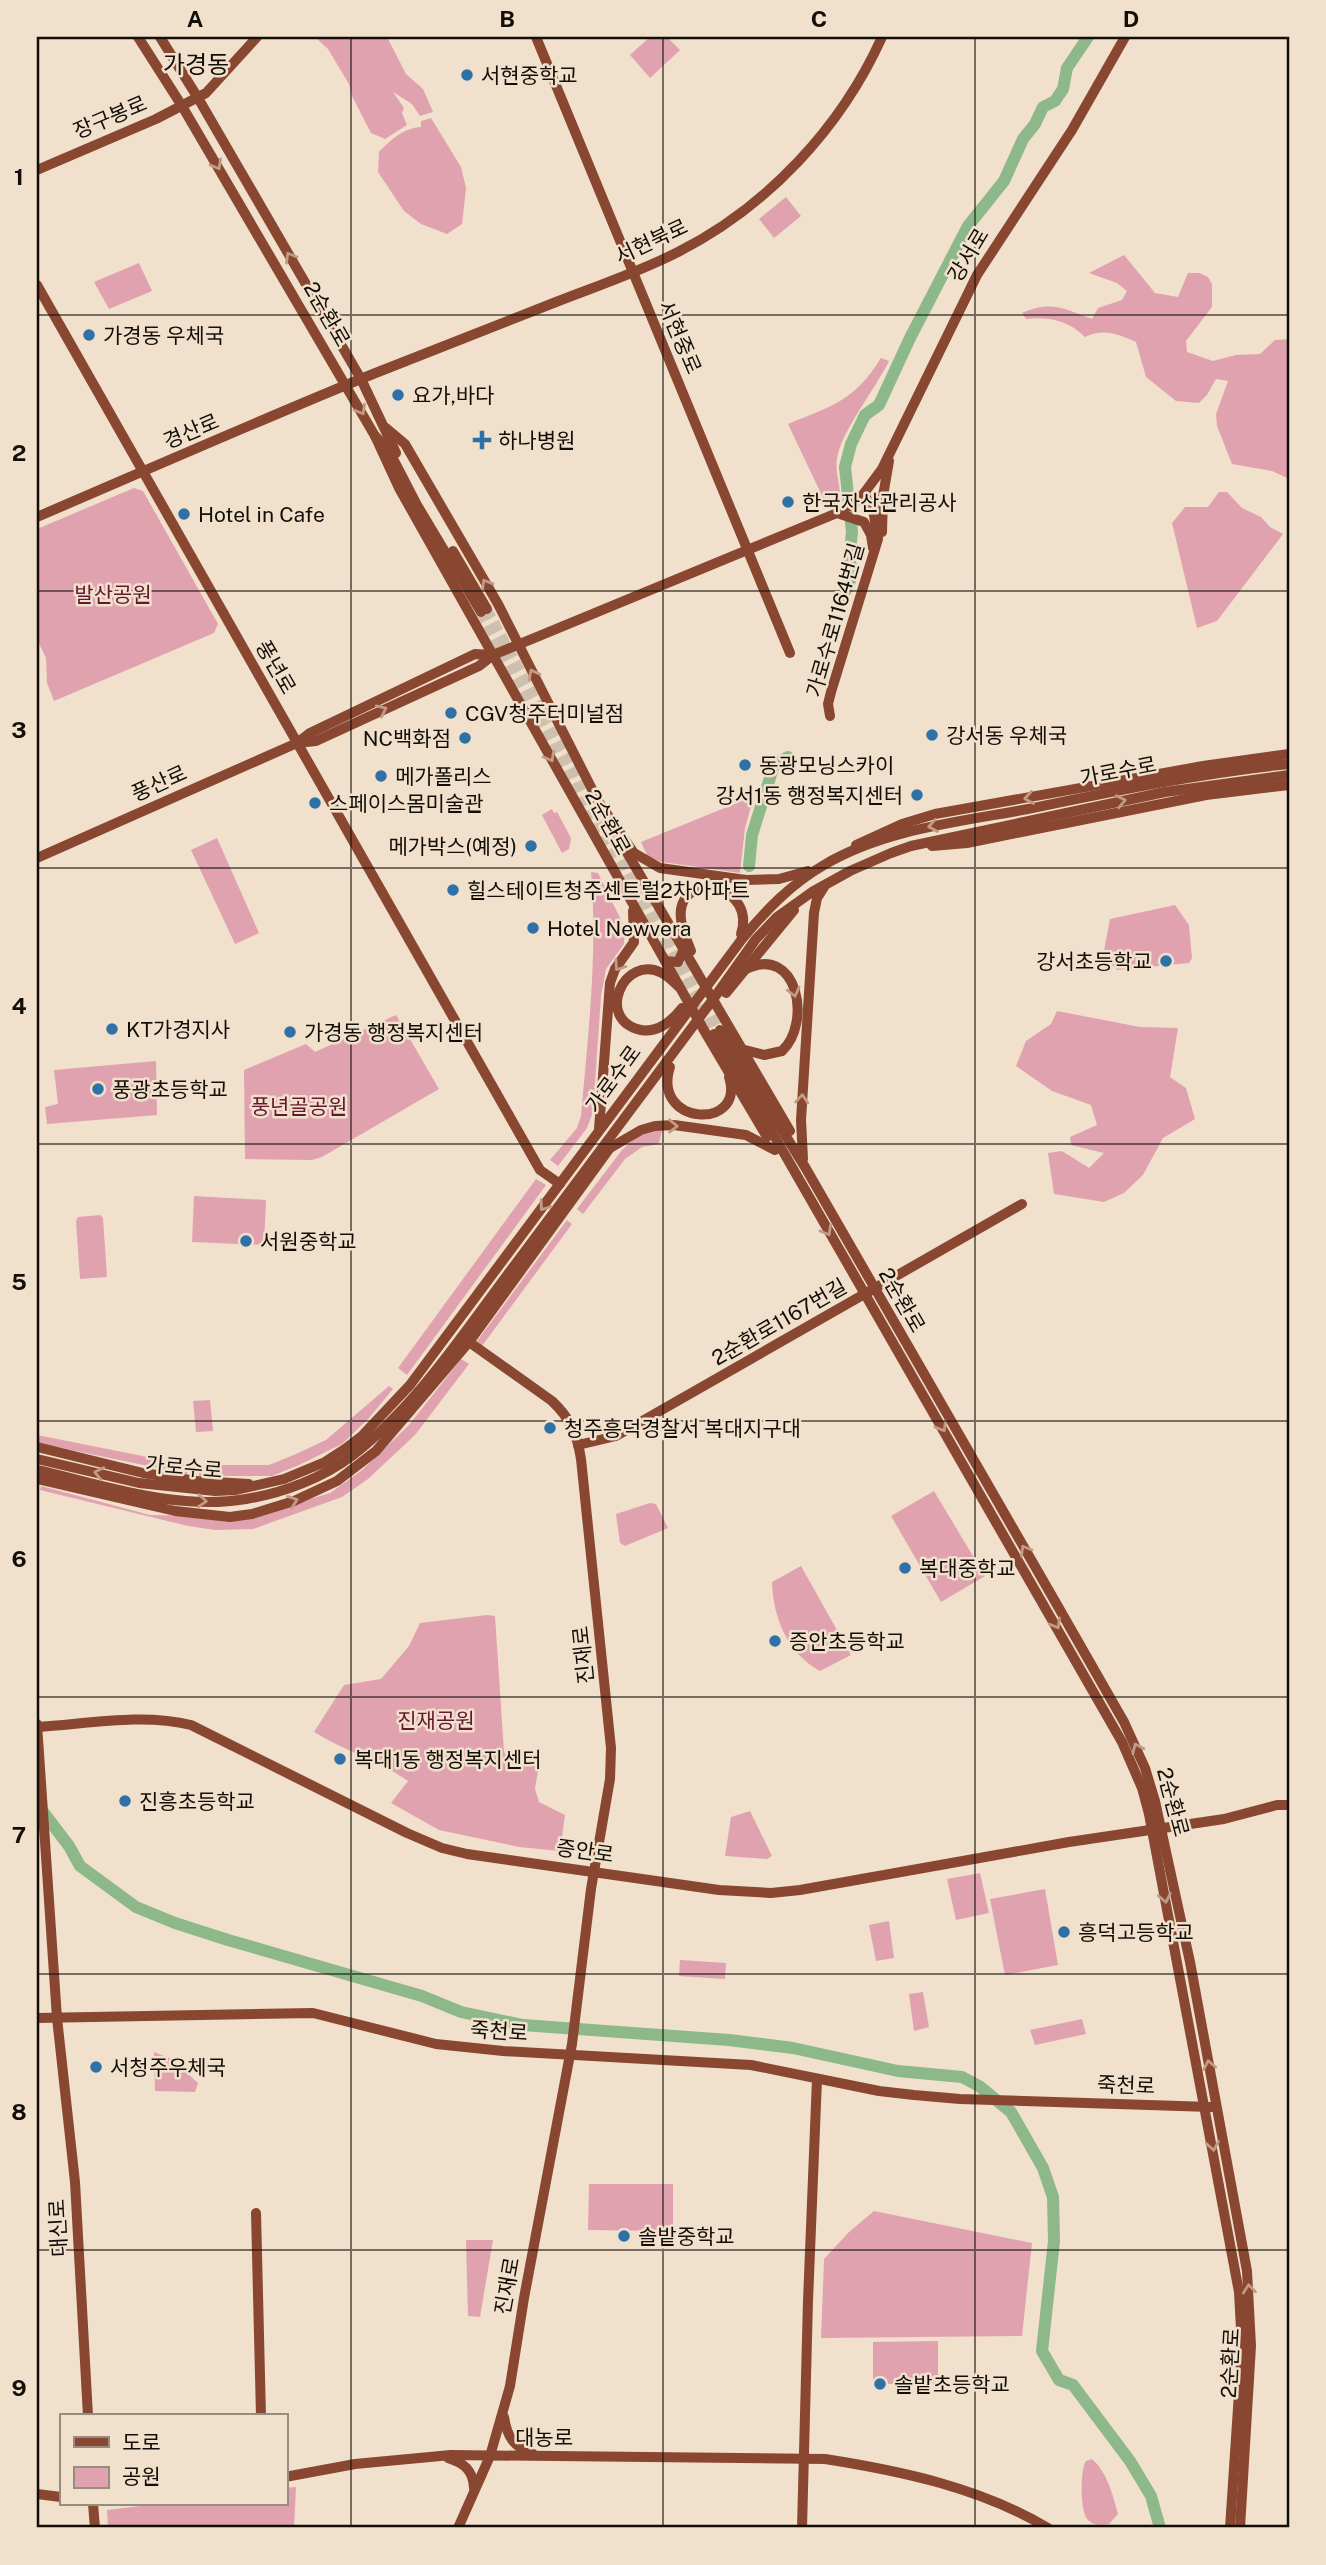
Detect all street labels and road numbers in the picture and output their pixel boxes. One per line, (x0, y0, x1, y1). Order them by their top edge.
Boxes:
street label: 장구봉로 (70, 90, 150, 144)
street label: 서현북로 (611, 213, 691, 269)
street label: 강서로 (942, 224, 994, 286)
street label: 2순환로 (299, 277, 355, 351)
street label: 서현중로 (653, 297, 707, 377)
street label: 경산로 (159, 408, 223, 454)
street label: 가로수로1164번길 (801, 540, 869, 700)
street label: 풍년로 (251, 636, 301, 698)
street label: 가로수로 (1078, 751, 1158, 791)
street label: 풍산로 (127, 760, 191, 806)
street label: 2순환로 (580, 785, 636, 859)
street label: 가로수로 (580, 1040, 646, 1118)
street label: 2순환로 (874, 1263, 930, 1337)
street label: 2순환로1167번길 (707, 1273, 851, 1371)
street label: 가로수로 (144, 1451, 224, 1483)
street label: 진재로 (568, 1625, 598, 1685)
street label: 2순환로 (1152, 1765, 1194, 1839)
street label: 증안로 (555, 1835, 615, 1867)
street label: 죽천로 (469, 2017, 529, 2045)
street label: 죽천로 (1097, 2071, 1155, 2099)
street label: 대신로 (44, 2198, 72, 2258)
street label: 진재로 (490, 2255, 524, 2317)
street label: 2순환로 (1216, 2327, 1244, 2399)
street label: 대농로 (515, 2425, 573, 2450)

